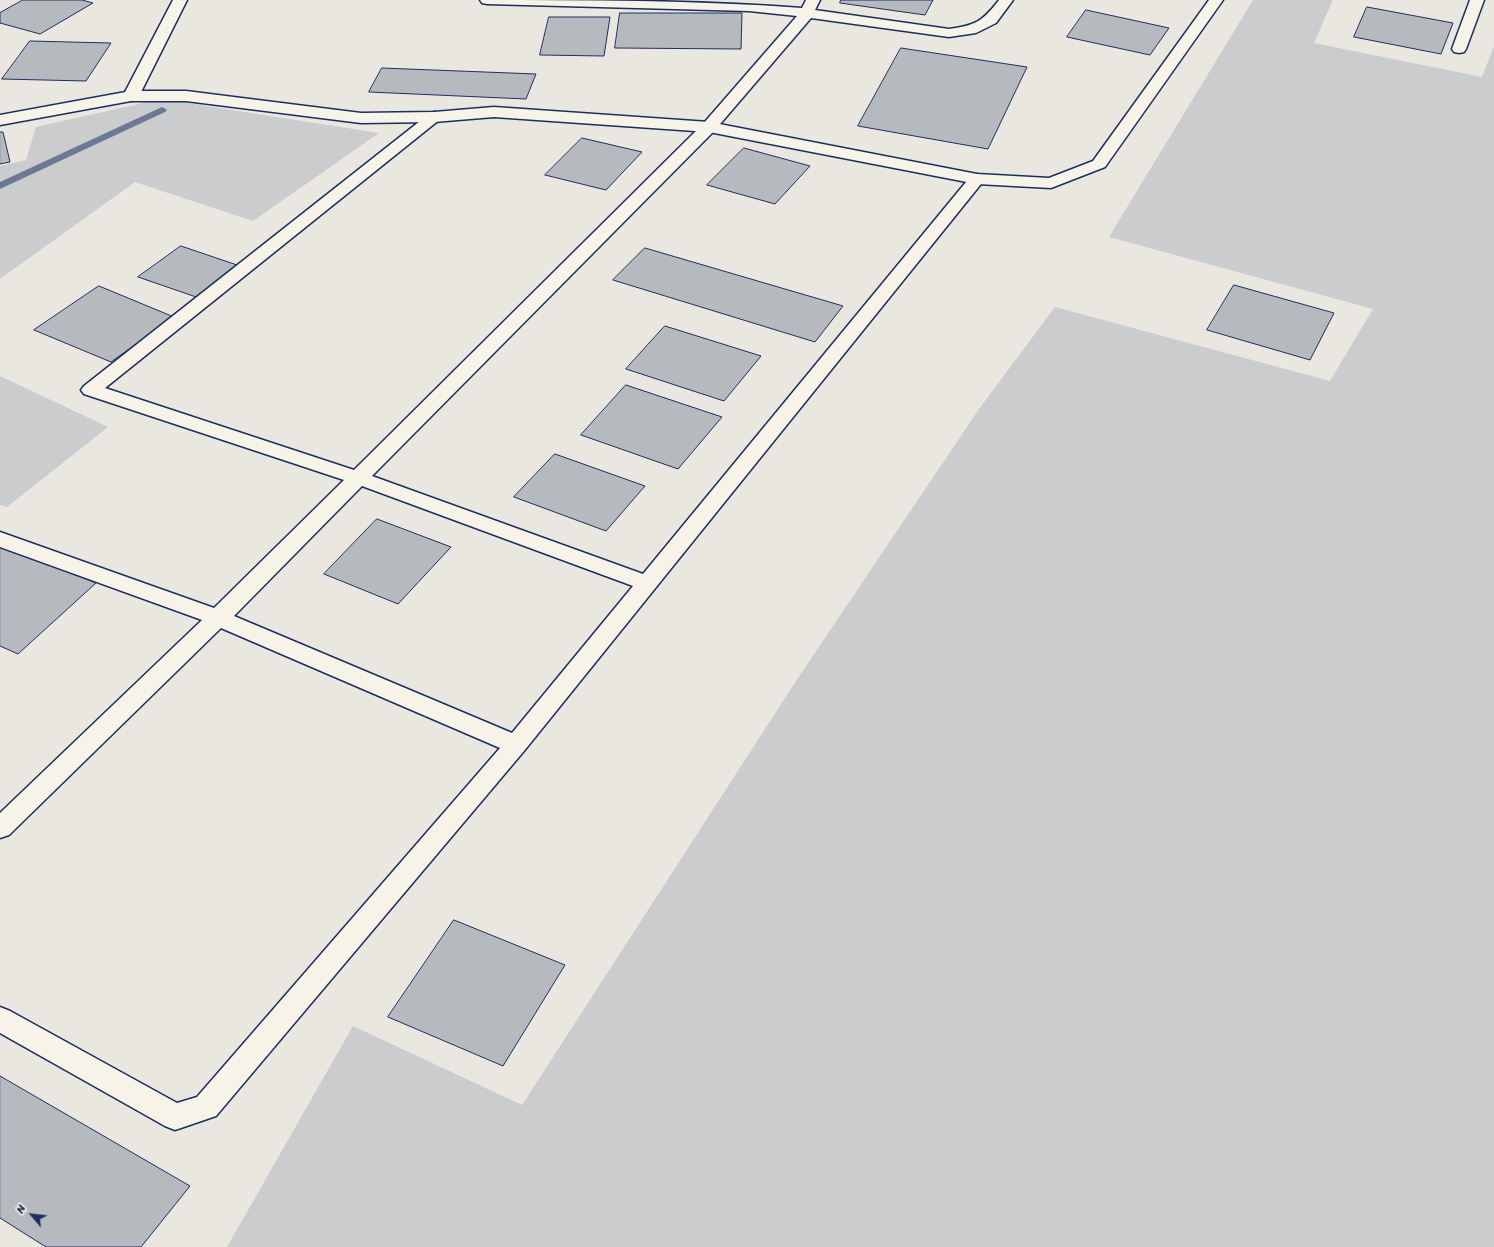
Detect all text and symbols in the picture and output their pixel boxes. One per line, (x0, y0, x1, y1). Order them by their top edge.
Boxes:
north arrow (12, 1195, 52, 1235)
text: N (11, 1201, 31, 1217)

